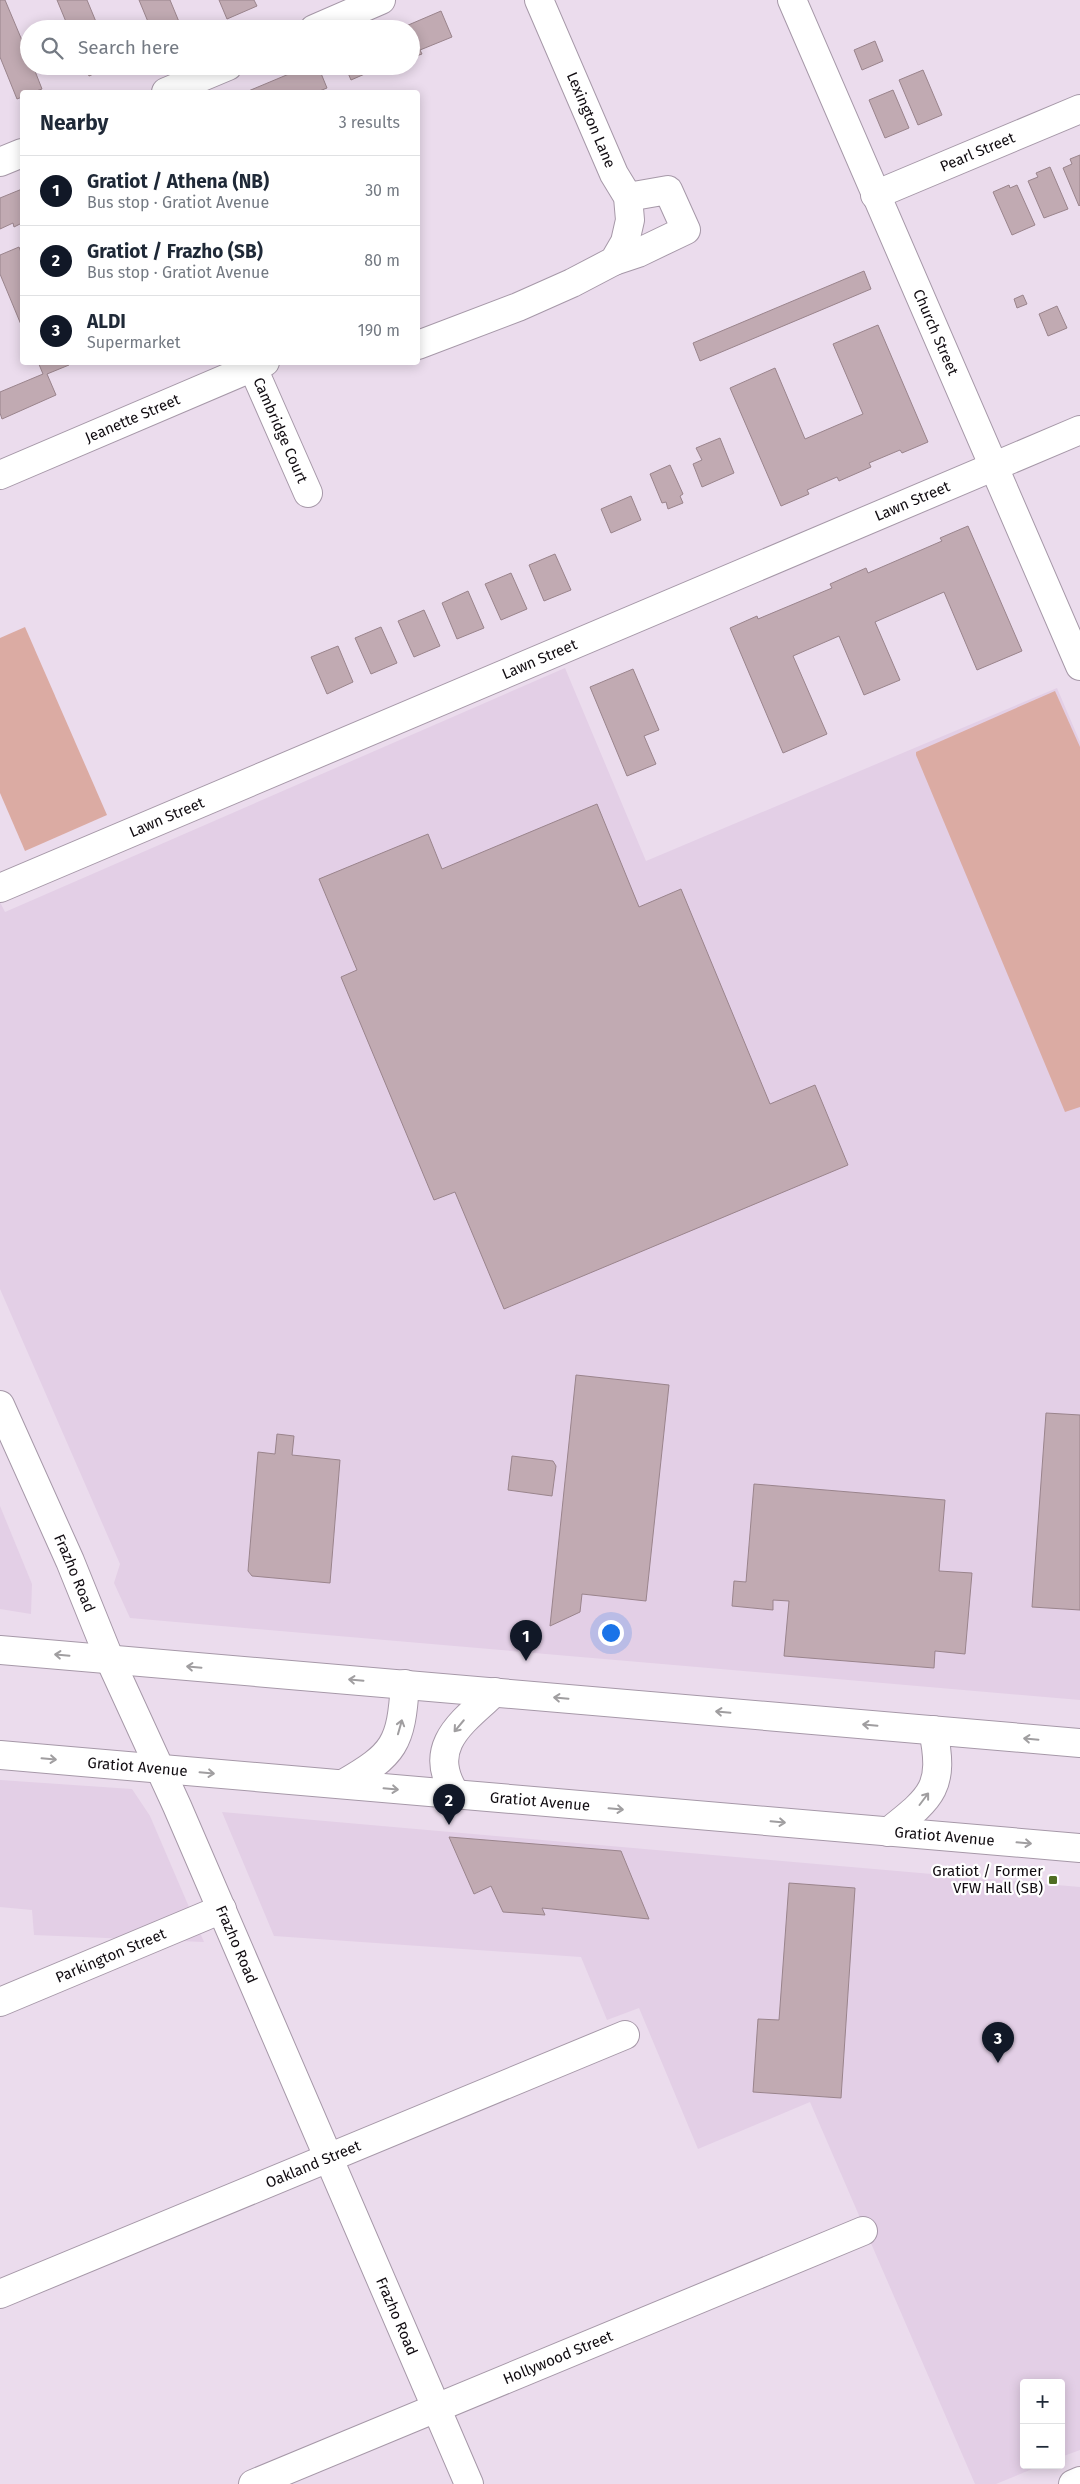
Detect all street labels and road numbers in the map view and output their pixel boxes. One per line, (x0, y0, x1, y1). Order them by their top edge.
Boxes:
street label: Lexington Lane (563, 69, 619, 171)
street label: Pearl Street (937, 128, 1018, 176)
street label: Church Street (909, 287, 962, 379)
street label: Cambridge Court (249, 375, 312, 486)
street label: Jeanette Street (82, 390, 183, 447)
street label: Lawn Street (872, 477, 953, 525)
street label: Lawn Street (499, 635, 580, 683)
street label: Lawn Street (126, 793, 207, 841)
street label: Frazho Road (50, 1531, 99, 1615)
street label: Gratiot Avenue (87, 1754, 188, 1780)
street label: Gratiot Avenue (489, 1788, 591, 1815)
street label: Gratiot Avenue (894, 1823, 995, 1850)
street label: Frazho Road (212, 1903, 261, 1986)
street label: Parkington Street (53, 1924, 169, 1987)
street label: Oakland Street (263, 2136, 364, 2192)
street label: Frazho Road (372, 2275, 421, 2358)
street label: Hollywood Street (500, 2327, 616, 2388)

